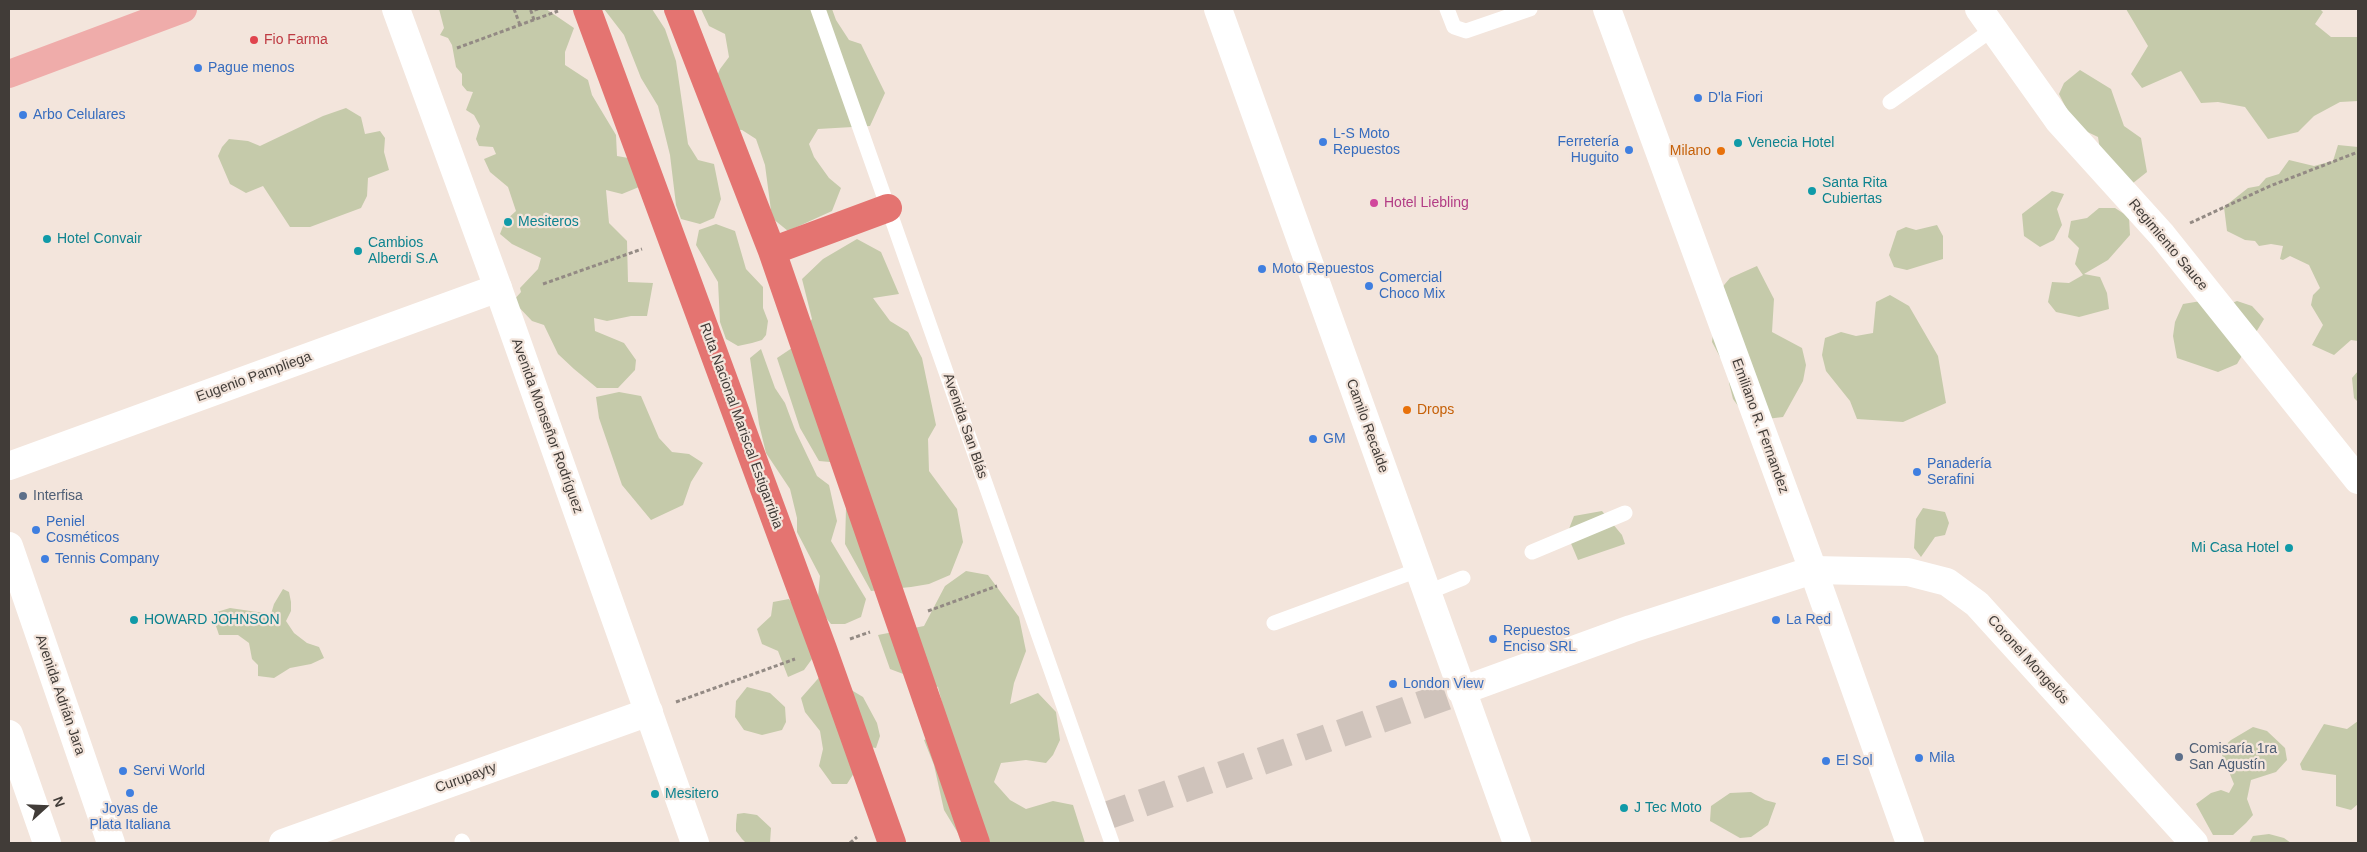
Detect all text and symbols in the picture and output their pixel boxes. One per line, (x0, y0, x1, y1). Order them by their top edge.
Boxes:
place label: Fio Farma (264, 32, 328, 48)
marker: Fio Farma (248, 34, 260, 46)
place label: Pague menos (208, 60, 294, 76)
marker: Pague menos (192, 62, 204, 74)
place label: D'la Fiori (1708, 90, 1763, 106)
marker: D'la Fiori (1692, 92, 1704, 104)
place label: Arbo Celulares (33, 107, 126, 123)
marker: Arbo Celulares (17, 109, 29, 121)
place label: L-S Moto Repuestos (1333, 126, 1400, 158)
place label: Ferretería Huguito (1558, 134, 1619, 166)
place label: Venecia Hotel (1748, 135, 1834, 151)
marker: L-S Moto Repuestos (1317, 136, 1329, 148)
marker: Venecia Hotel (1732, 137, 1744, 149)
place label: Milano (1670, 143, 1711, 159)
marker: Ferretería Huguito (1623, 144, 1635, 156)
marker: Milano (1715, 145, 1727, 157)
place label: Santa Rita Cubiertas (1822, 175, 1887, 208)
marker: Santa Rita Cubiertas (1806, 185, 1818, 197)
place label: Hotel Liebling (1384, 195, 1469, 211)
street label: Regimiento Sauce (2125, 196, 2211, 294)
marker: Hotel Liebling (1368, 197, 1380, 209)
place label: Mesiteros (518, 214, 579, 230)
marker: Mesiteros (502, 216, 514, 228)
place label: Hotel Convair (57, 231, 142, 247)
marker: Hotel Convair (41, 233, 53, 245)
place label: Cambios Alberdi S.A (368, 235, 438, 268)
marker: Cambios Alberdi S.A (352, 245, 364, 257)
place label: Moto Repuestos (1272, 261, 1374, 277)
marker: Moto Repuestos (1256, 263, 1268, 275)
place label: Comercial Choco Mix (1379, 270, 1445, 302)
marker: Comercial Choco Mix (1363, 280, 1375, 292)
street label: Ruta Nacional Mariscal Estigarribia (696, 321, 786, 531)
street label: Avenida Monseñor Rodríguez (507, 336, 587, 516)
street label: Eugenio Pampliega (194, 348, 314, 406)
street label: Emiliano R. Fernandez (1728, 356, 1792, 496)
street label: Avenida San Blás (939, 371, 991, 481)
street label: Camilo Recalde (1342, 377, 1392, 475)
place label: Drops (1417, 402, 1454, 418)
marker: Drops (1401, 404, 1413, 416)
place label: GM (1323, 431, 1346, 447)
marker: GM (1307, 433, 1319, 445)
place label: Panadería Serafini (1927, 456, 1992, 488)
marker: Panadería Serafini (1911, 466, 1923, 478)
place label: Interfisa (33, 488, 83, 504)
marker: Interfisa (17, 490, 29, 502)
place label: Peniel Cosméticos (46, 514, 119, 546)
marker: Peniel Cosméticos (30, 524, 42, 536)
place label: Mi Casa Hotel (2191, 540, 2279, 556)
marker: Mi Casa Hotel (2283, 542, 2295, 554)
place label: Tennis Company (55, 551, 159, 567)
marker: Tennis Company (39, 553, 51, 565)
place label: HOWARD JOHNSON (144, 612, 280, 628)
place label: La Red (1786, 612, 1831, 628)
street label: Coronel Mongelós (1984, 612, 2072, 708)
marker: HOWARD JOHNSON (128, 614, 140, 626)
marker: La Red (1770, 614, 1782, 626)
place label: Repuestos Enciso SRL (1503, 623, 1576, 656)
street label: Avenida Adrián Jara (32, 633, 88, 757)
marker: Repuestos Enciso SRL (1487, 633, 1499, 645)
place label: London View (1403, 676, 1484, 692)
marker: London View (1387, 678, 1399, 690)
place label: Comisaría 1ra San Agustín (2189, 741, 2277, 774)
place label: Mila (1929, 750, 1955, 766)
marker: Comisaría 1ra San Agustín (2173, 751, 2185, 763)
marker: Mila (1913, 752, 1925, 764)
place label: El Sol (1836, 753, 1873, 769)
marker: El Sol (1820, 755, 1832, 767)
street label: Curupayty (433, 759, 499, 797)
place label: Servi World (133, 763, 205, 779)
marker: Servi World (117, 765, 129, 777)
north arrow (20, 782, 70, 832)
place label: Mesitero (665, 786, 719, 802)
marker: Joyas de Plata Italiana (124, 787, 136, 799)
marker: Mesitero (649, 788, 661, 800)
text: N (50, 794, 68, 809)
place label: J Tec Moto (1634, 800, 1702, 816)
place label: Joyas de Plata Italiana (90, 801, 170, 834)
marker: J Tec Moto (1618, 802, 1630, 814)

